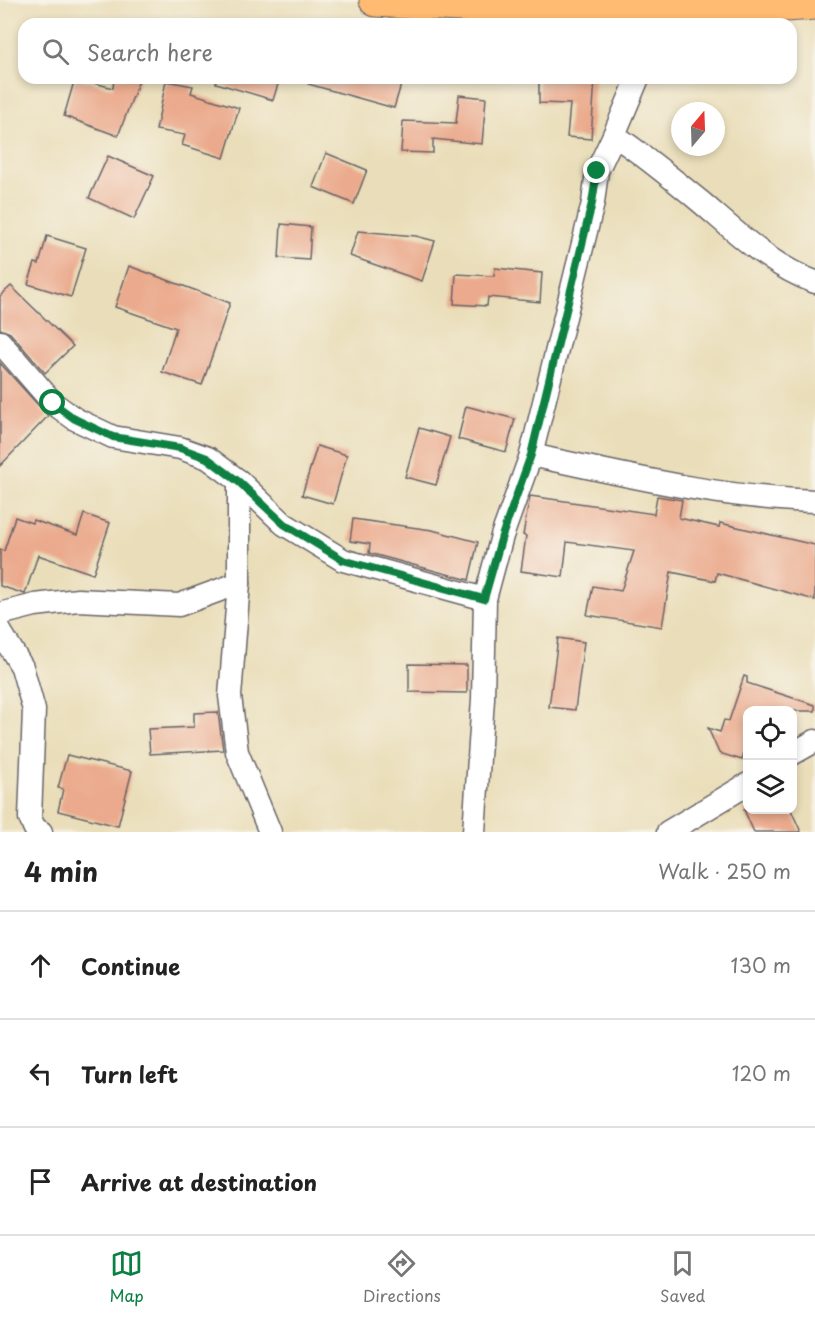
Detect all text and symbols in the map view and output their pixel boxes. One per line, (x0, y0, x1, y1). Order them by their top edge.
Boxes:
search box (18, 18, 797, 84)
icon: search (39, 35, 72, 68)
text: Search here (87, 35, 213, 68)
north arrow (671, 102, 725, 156)
route end (583, 157, 609, 183)
route start (39, 389, 65, 415)
map controls (743, 706, 797, 814)
button: locate (743, 706, 797, 760)
button: layers (743, 760, 797, 814)
text: 4 min (24, 852, 98, 891)
text: Walk · 250 m (658, 856, 791, 886)
icon: ahead (24, 949, 57, 982)
text: Continue (81, 949, 180, 982)
text: 130 m (731, 950, 791, 980)
icon: left (24, 1057, 57, 1090)
text: Turn left (81, 1057, 178, 1090)
text: 120 m (732, 1058, 791, 1088)
icon: arrive (24, 1165, 57, 1198)
text: Arrive at destination (81, 1165, 317, 1198)
tab: Map (110, 1247, 144, 1307)
tab: Directions (363, 1247, 441, 1307)
tab: Saved (660, 1247, 705, 1307)

